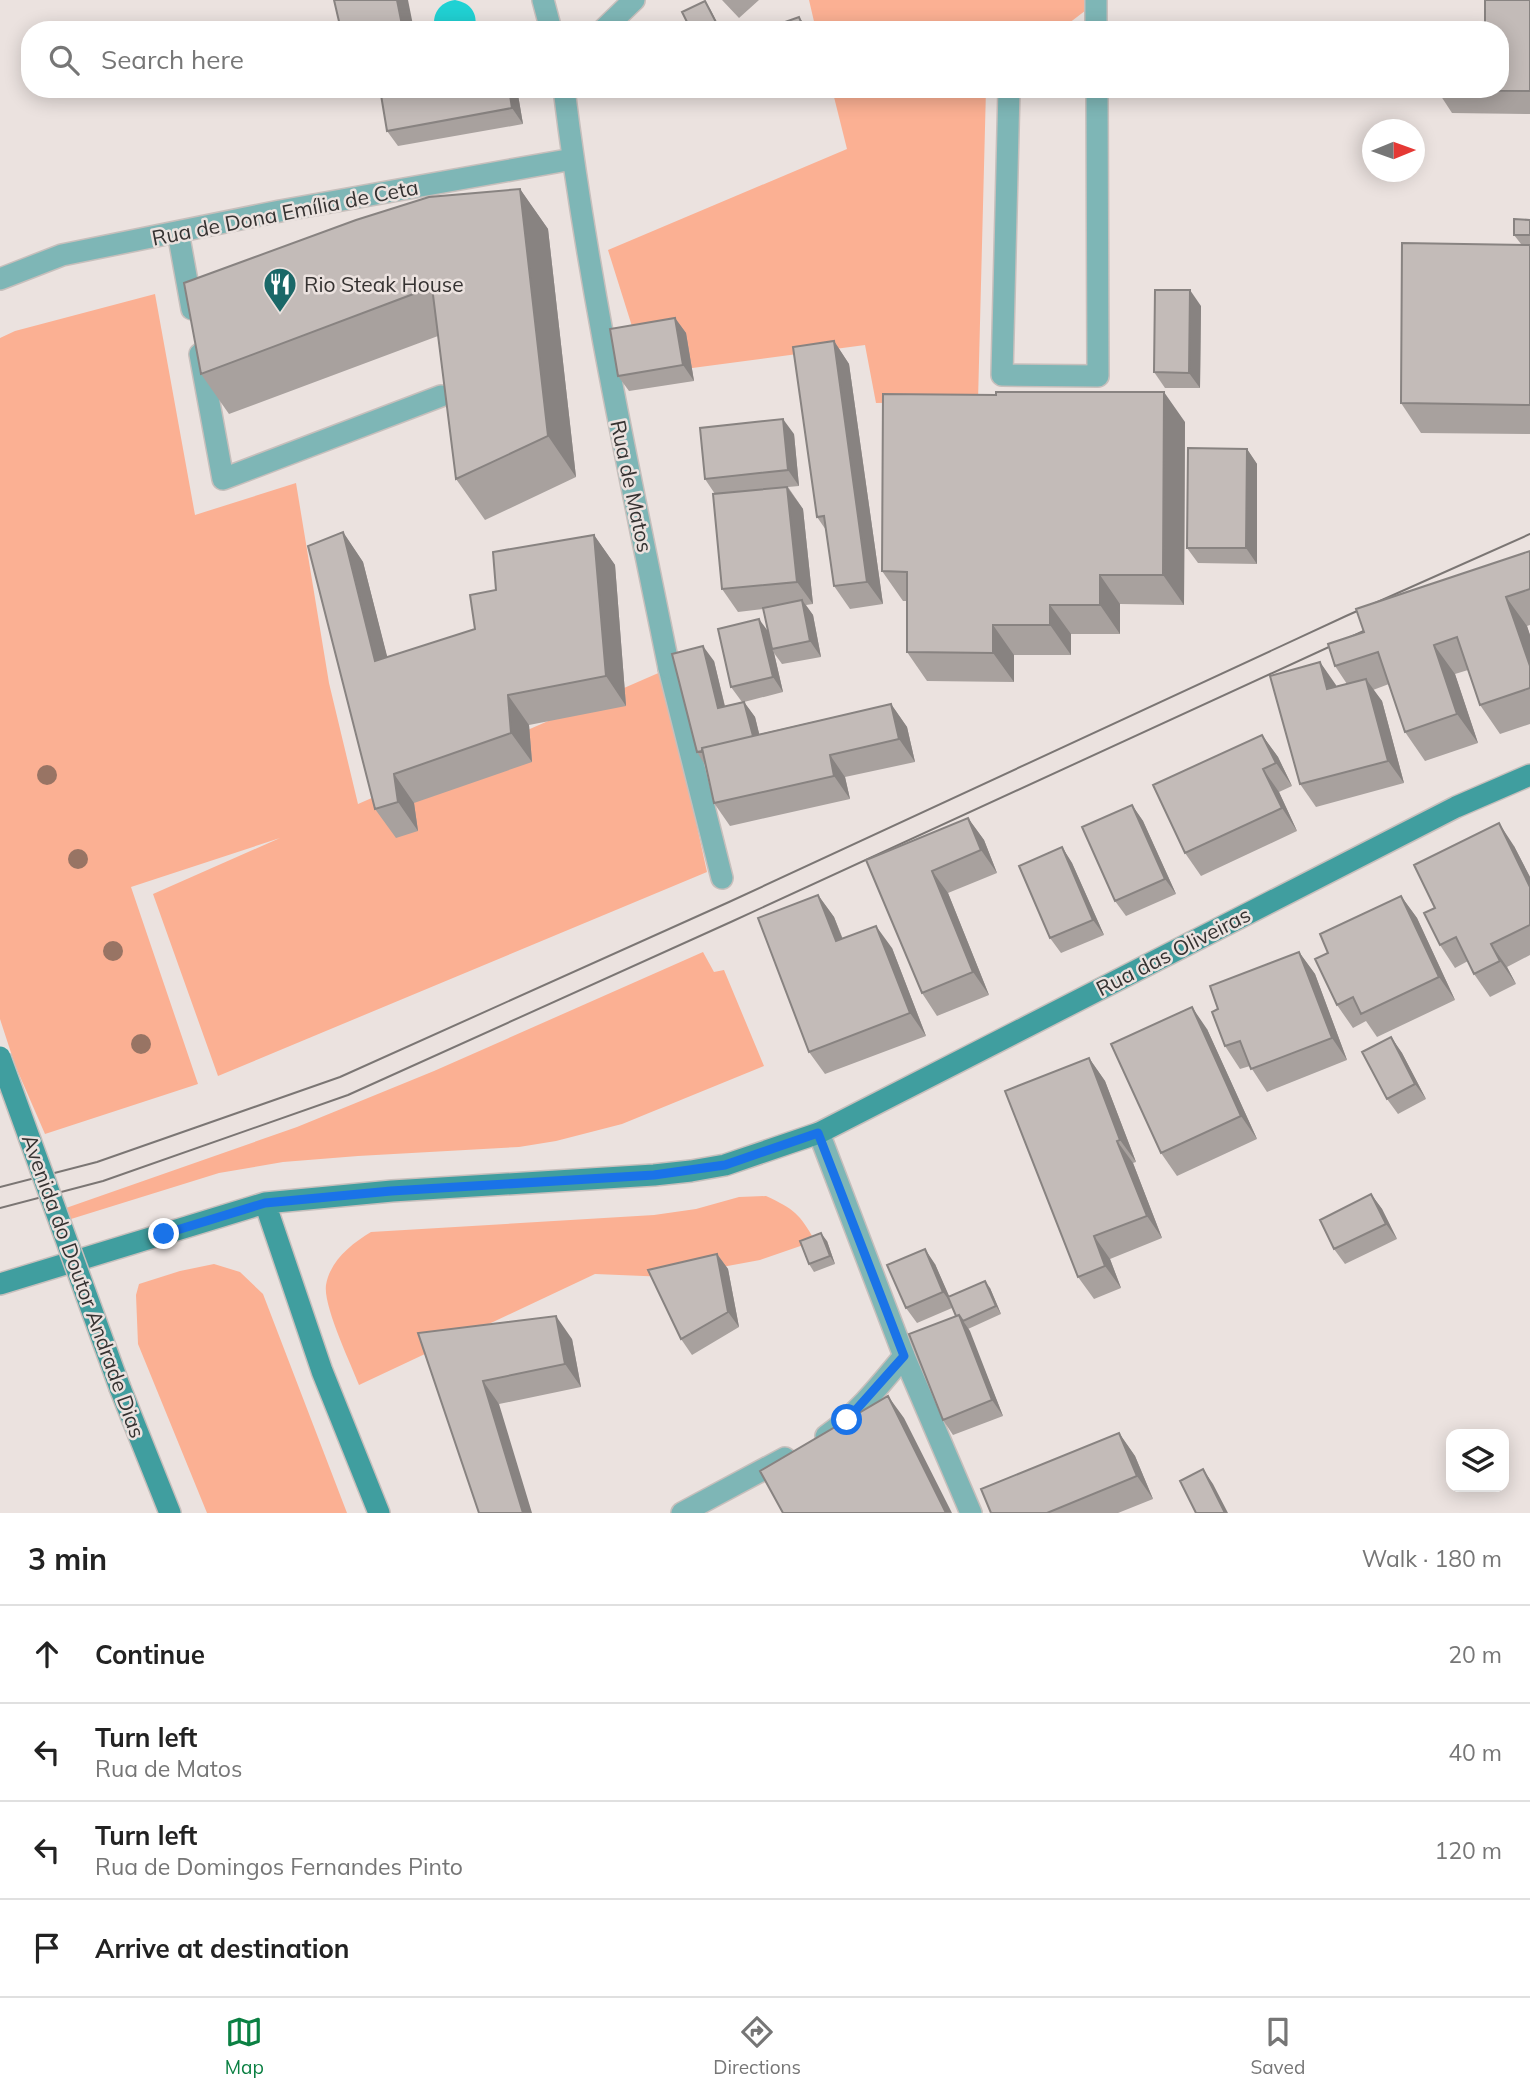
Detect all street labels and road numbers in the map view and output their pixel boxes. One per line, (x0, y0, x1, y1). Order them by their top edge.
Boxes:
street label: Rua de Dona Emília de Ceta (150, 173, 420, 251)
street label: Rua de Matos (605, 418, 659, 554)
street label: Rua das Oliveiras (1091, 901, 1255, 1001)
street label: Avenida do Doutor Andrade Dias (17, 1131, 151, 1441)

